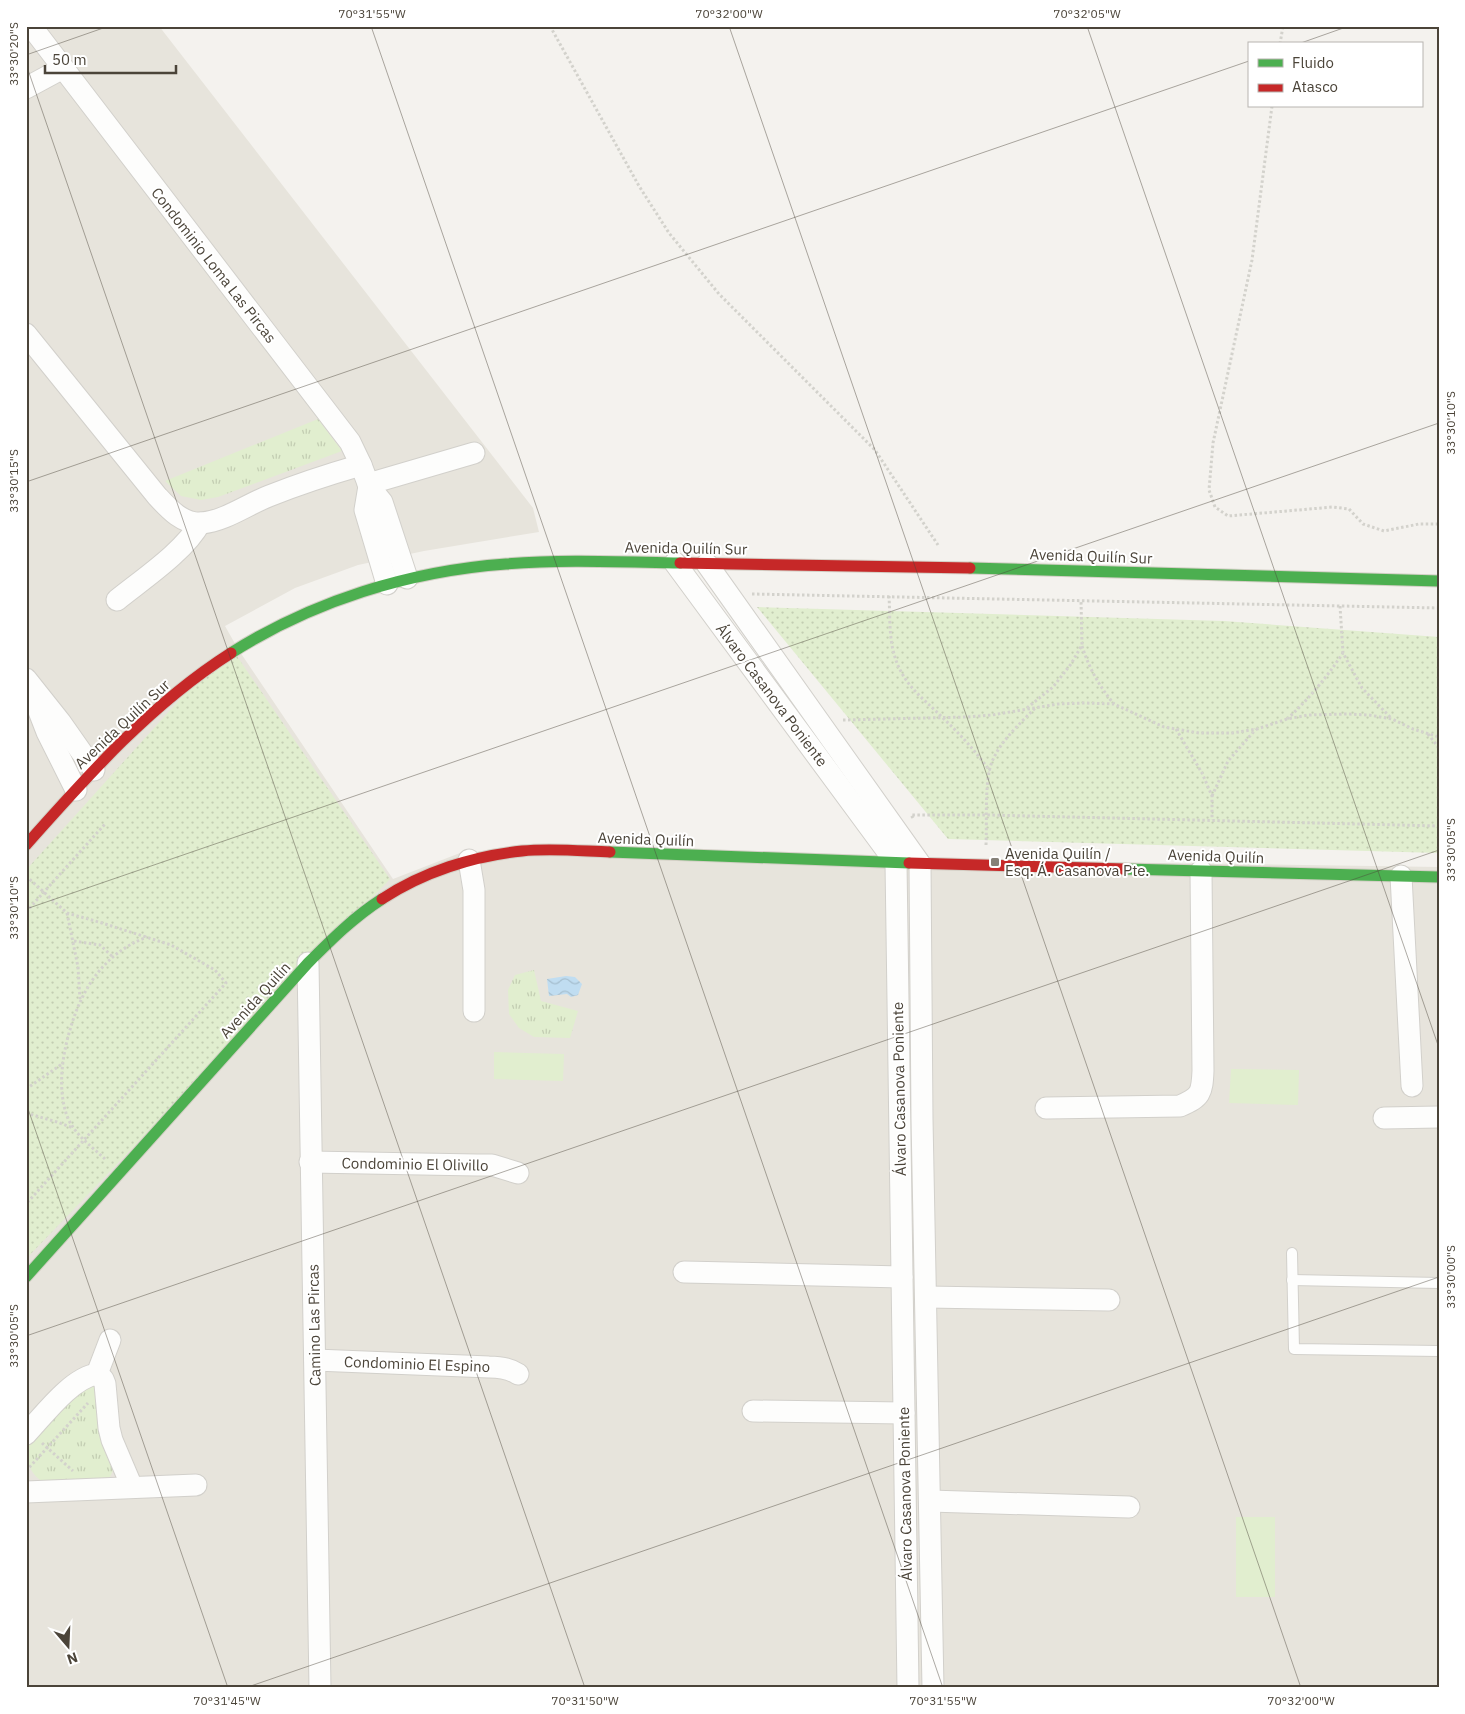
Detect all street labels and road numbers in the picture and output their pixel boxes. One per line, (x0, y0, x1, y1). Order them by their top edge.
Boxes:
street label: Condominio Loma Las Pircas (147, 183, 281, 347)
street label: Avenida Quilín Sur (624, 537, 748, 559)
street label: Avenida Quilín Sur (1029, 544, 1153, 568)
street label: Álvaro Casanova Poniente (712, 620, 832, 770)
street label: Avenida Quilín Sur (71, 675, 174, 773)
street label: Avenida Quilín (597, 828, 695, 850)
street label: Avenida Quilín (1167, 845, 1265, 867)
street label: Avenida Quilín (216, 958, 294, 1042)
street label: Álvaro Casanova Poniente (888, 1002, 910, 1176)
street label: Condominio El Olivillo (341, 1153, 489, 1175)
street label: Camino Las Pircas (303, 1264, 325, 1386)
street label: Condominio El Espino (344, 1352, 490, 1376)
street label: Álvaro Casanova Poniente (894, 1407, 916, 1581)

